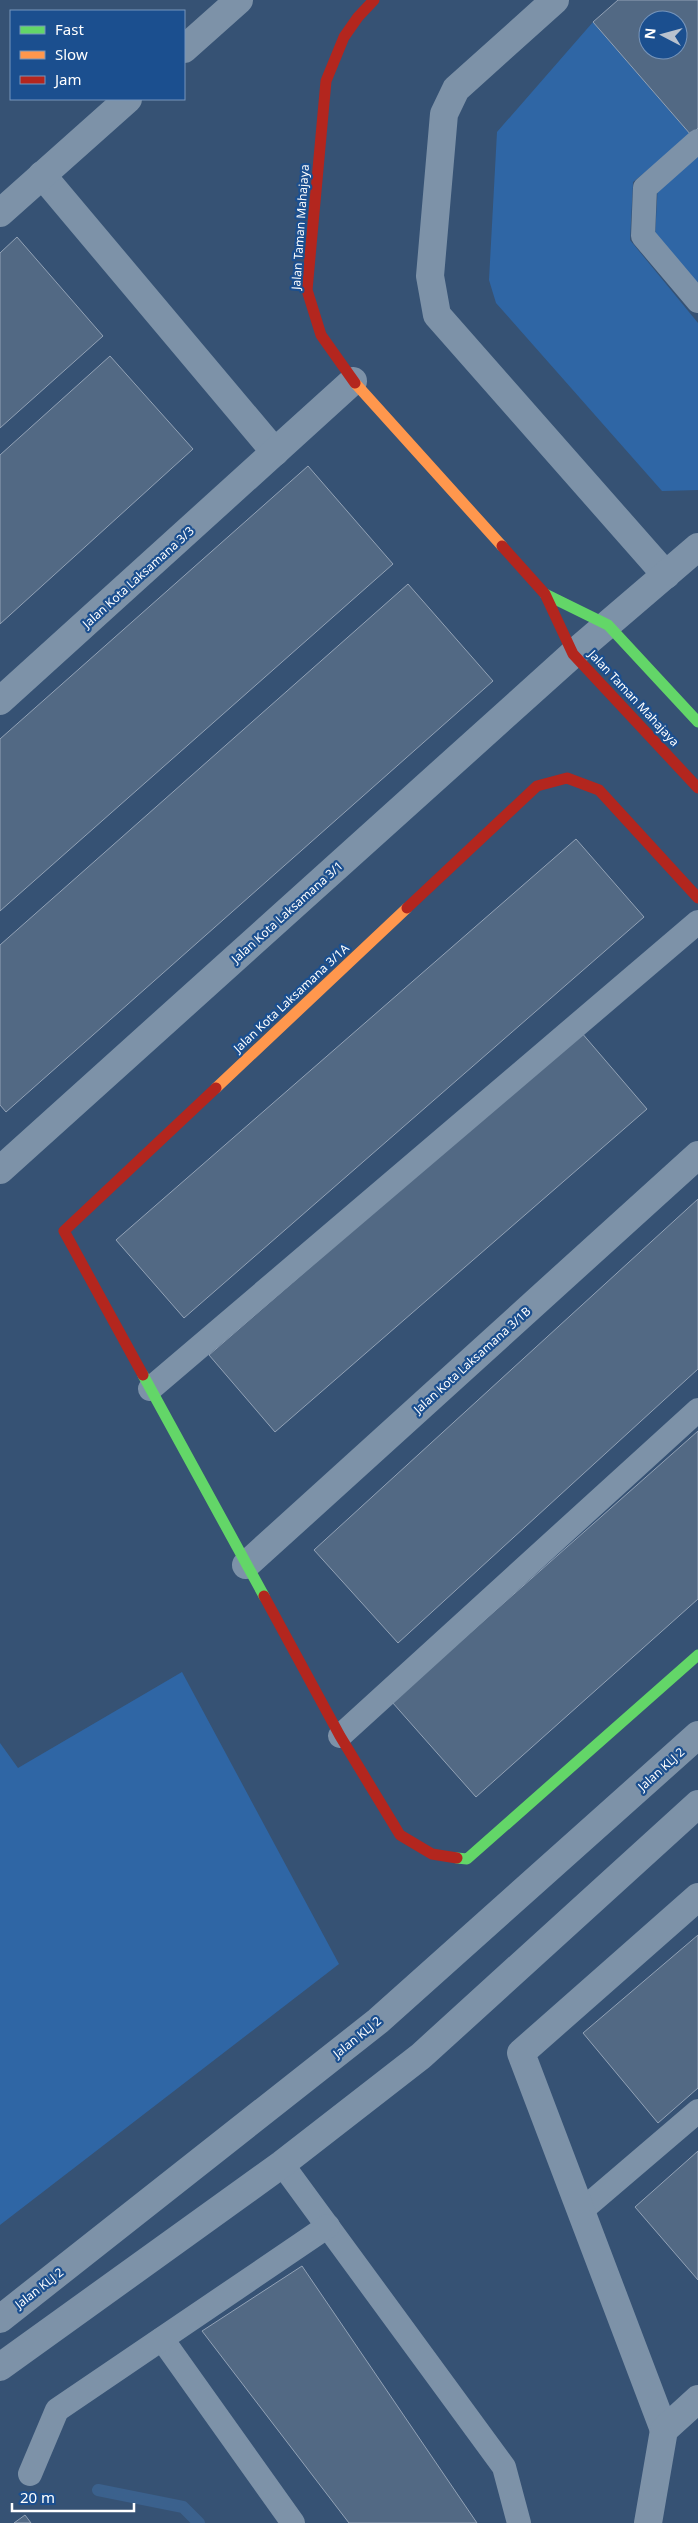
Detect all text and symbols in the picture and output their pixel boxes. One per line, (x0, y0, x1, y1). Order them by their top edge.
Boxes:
legend (10, 10, 185, 100)
north arrow (638, 10, 688, 60)
text: Fast (55, 19, 84, 39)
text: N (640, 27, 660, 40)
text: Slow (55, 44, 88, 64)
text: Jam (53, 69, 82, 89)
street label: Jalan Taman Mahajaya (287, 164, 313, 291)
street label: Jalan Kota Laksamana 3/3 (78, 522, 198, 632)
street label: Jalan Taman Mahajaya (584, 645, 683, 750)
street label: Jalan Kota Laksamana 3/1 (227, 857, 346, 967)
street label: Jalan Kota Laksamana 3/1A (229, 940, 353, 1057)
street label: Jalan Kota Laksamana 3/1B (409, 1303, 534, 1418)
street label: Jalan KLJ 2 (633, 1743, 688, 1795)
street label: Jalan KLJ 2 (329, 2012, 385, 2062)
street label: Jalan KLJ 2 (10, 2264, 67, 2313)
scale bar (12, 2480, 135, 2512)
text: 20 m (20, 2487, 55, 2507)

